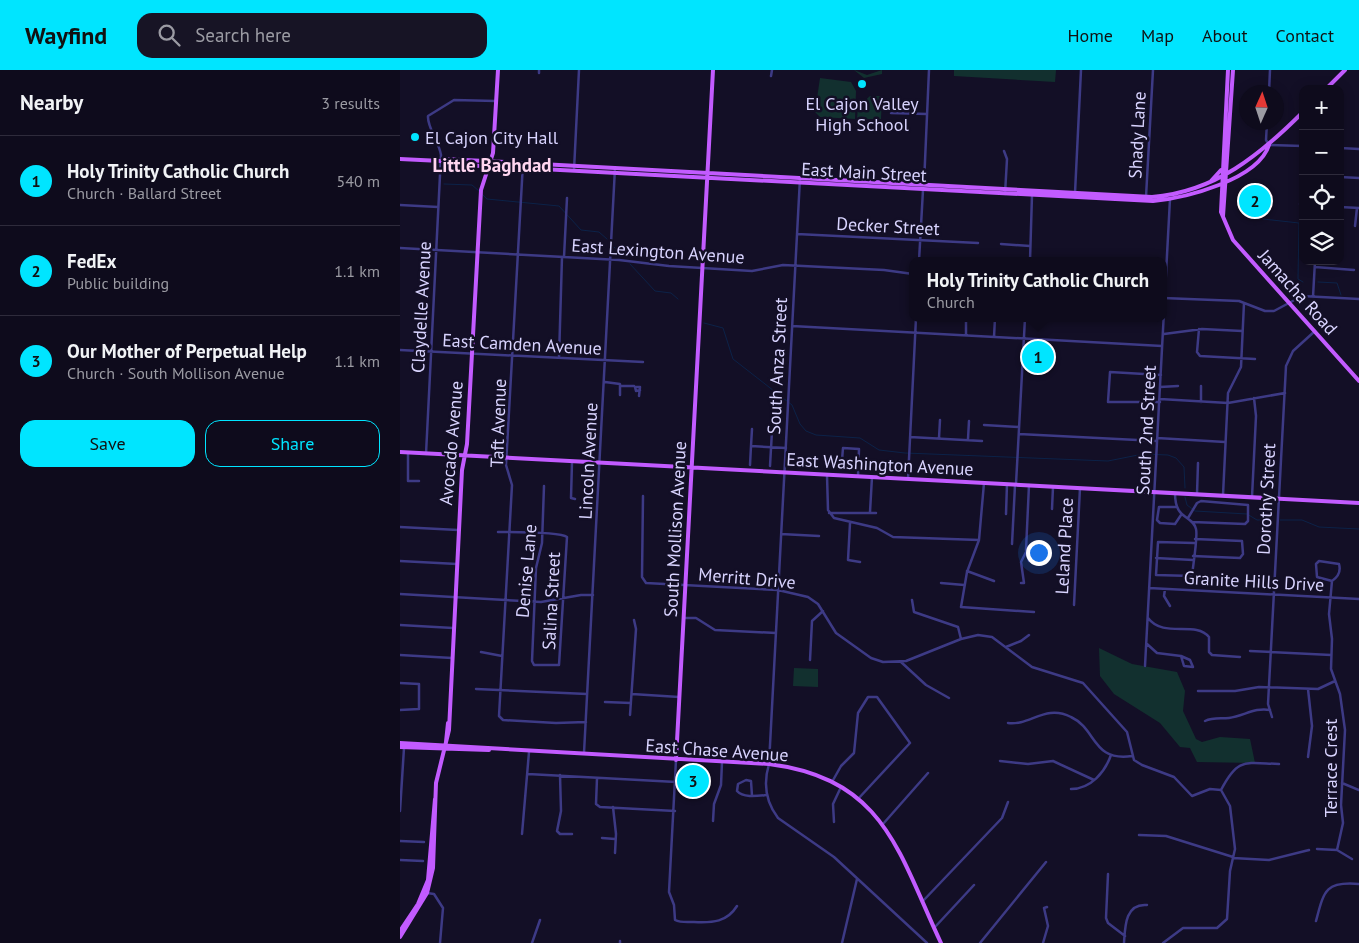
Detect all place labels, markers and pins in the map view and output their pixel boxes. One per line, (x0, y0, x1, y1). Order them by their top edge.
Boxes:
marker: El Cajon Valley High School (856, 78, 868, 90)
place label: El Cajon Valley High School (805, 92, 919, 136)
place label: El Cajon City Hall (425, 126, 559, 149)
marker: El Cajon City Hall (409, 131, 421, 143)
pin: 2 (1239, 182, 1271, 220)
pin: 1 (1022, 338, 1054, 376)
pin: 3 (677, 762, 709, 800)

